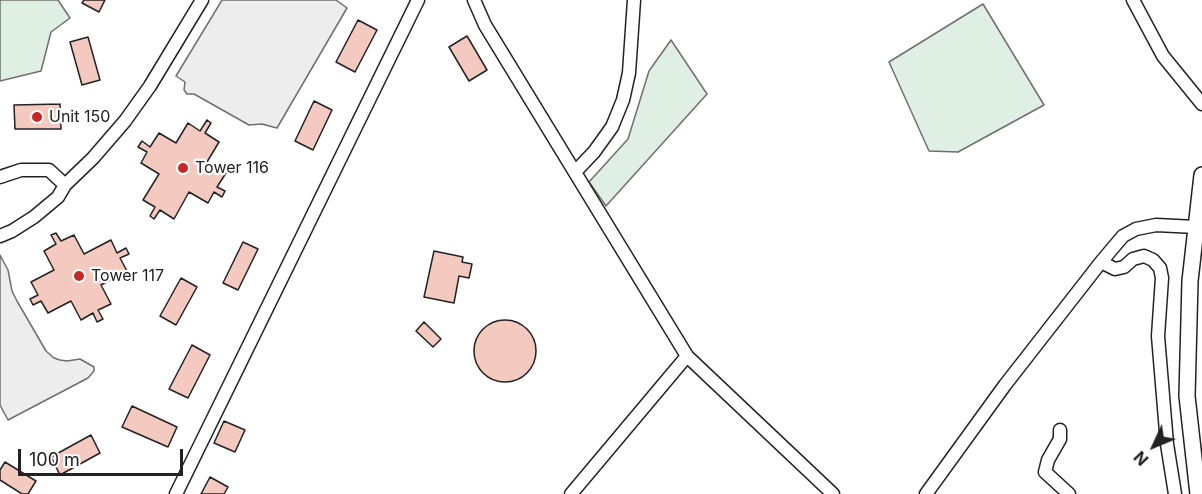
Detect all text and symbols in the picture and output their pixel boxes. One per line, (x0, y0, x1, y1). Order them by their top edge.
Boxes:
place label: Unit 150 (49, 107, 110, 127)
marker: Unit 150 (30, 110, 44, 124)
place label: Tower 116 (195, 158, 269, 178)
marker: Tower 116 (176, 161, 190, 175)
place label: Tower 117 (91, 266, 164, 286)
marker: Tower 117 (72, 269, 86, 283)
north arrow (1124, 416, 1184, 476)
scale bar (21, 437, 186, 475)
text: N (1130, 447, 1152, 470)
text: 100 m (29, 449, 80, 470)

